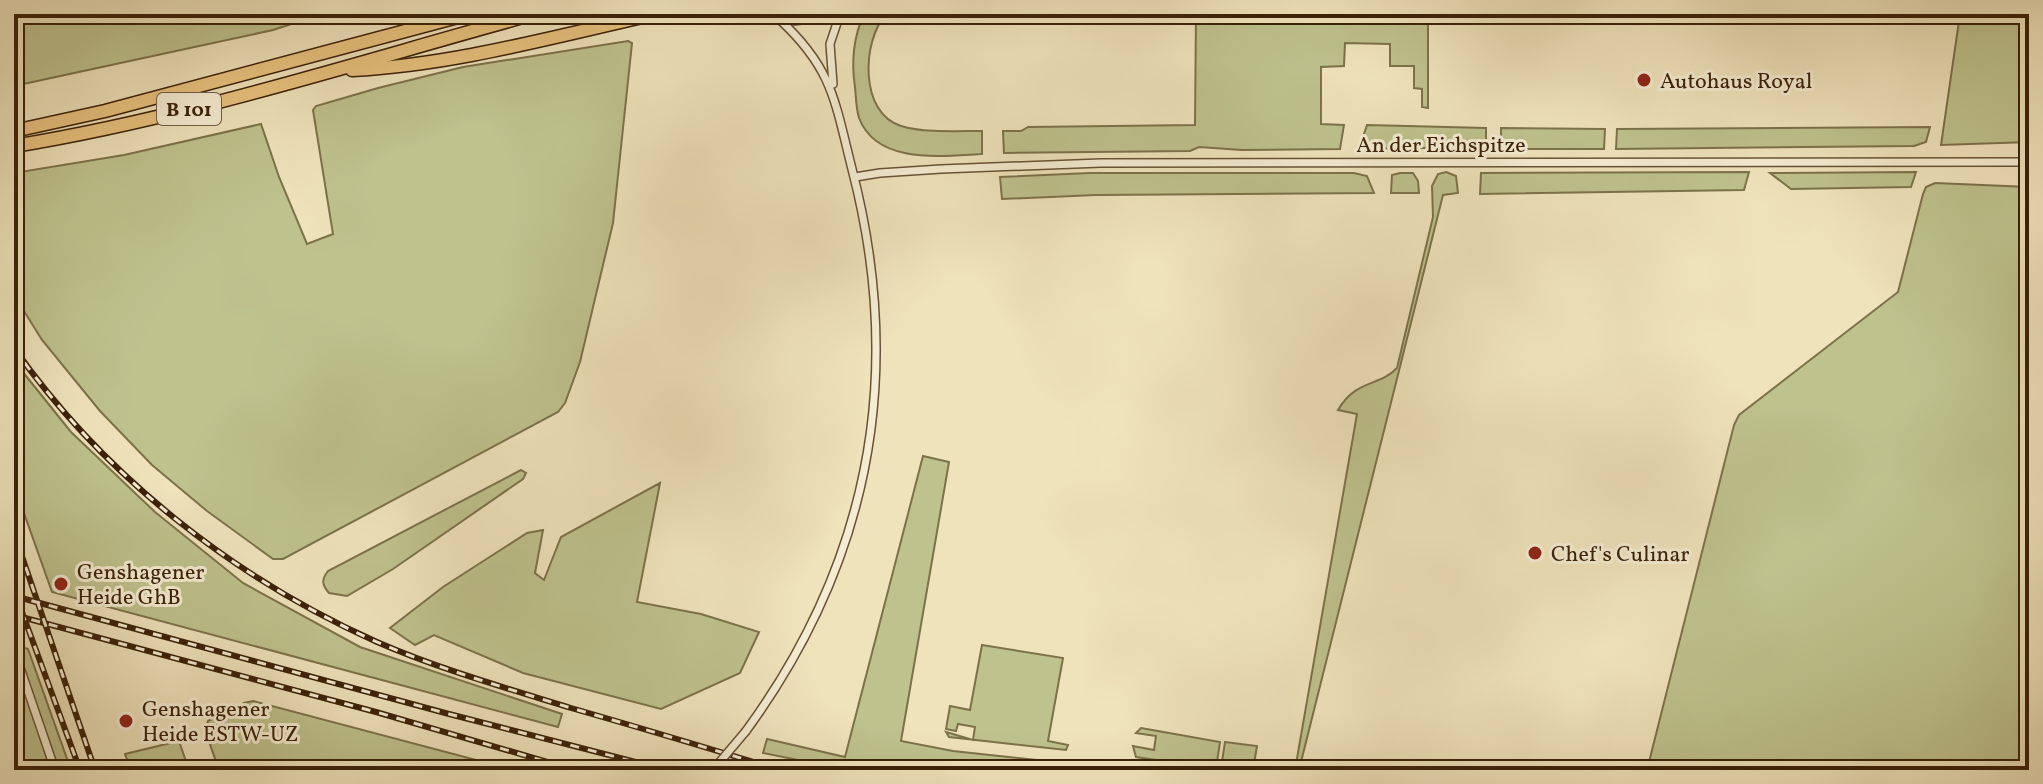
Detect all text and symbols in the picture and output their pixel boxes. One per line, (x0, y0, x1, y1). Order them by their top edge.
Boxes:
place label: Autohaus Royal (1660, 67, 1812, 98)
marker: Autohaus Royal (1635, 71, 1653, 89)
road number: B 101 (157, 93, 221, 125)
street label: An der Eichspitze (1356, 131, 1526, 162)
place label: Chef's Culinar (1551, 540, 1690, 571)
marker: Chef's Culinar (1526, 544, 1544, 562)
place label: Genshagener Heide GhB (77, 558, 205, 614)
marker: Genshagener Heide GhB (52, 575, 70, 593)
place label: Genshagener Heide ESTW-UZ (142, 695, 299, 751)
marker: Genshagener Heide ESTW-UZ (117, 712, 135, 730)

